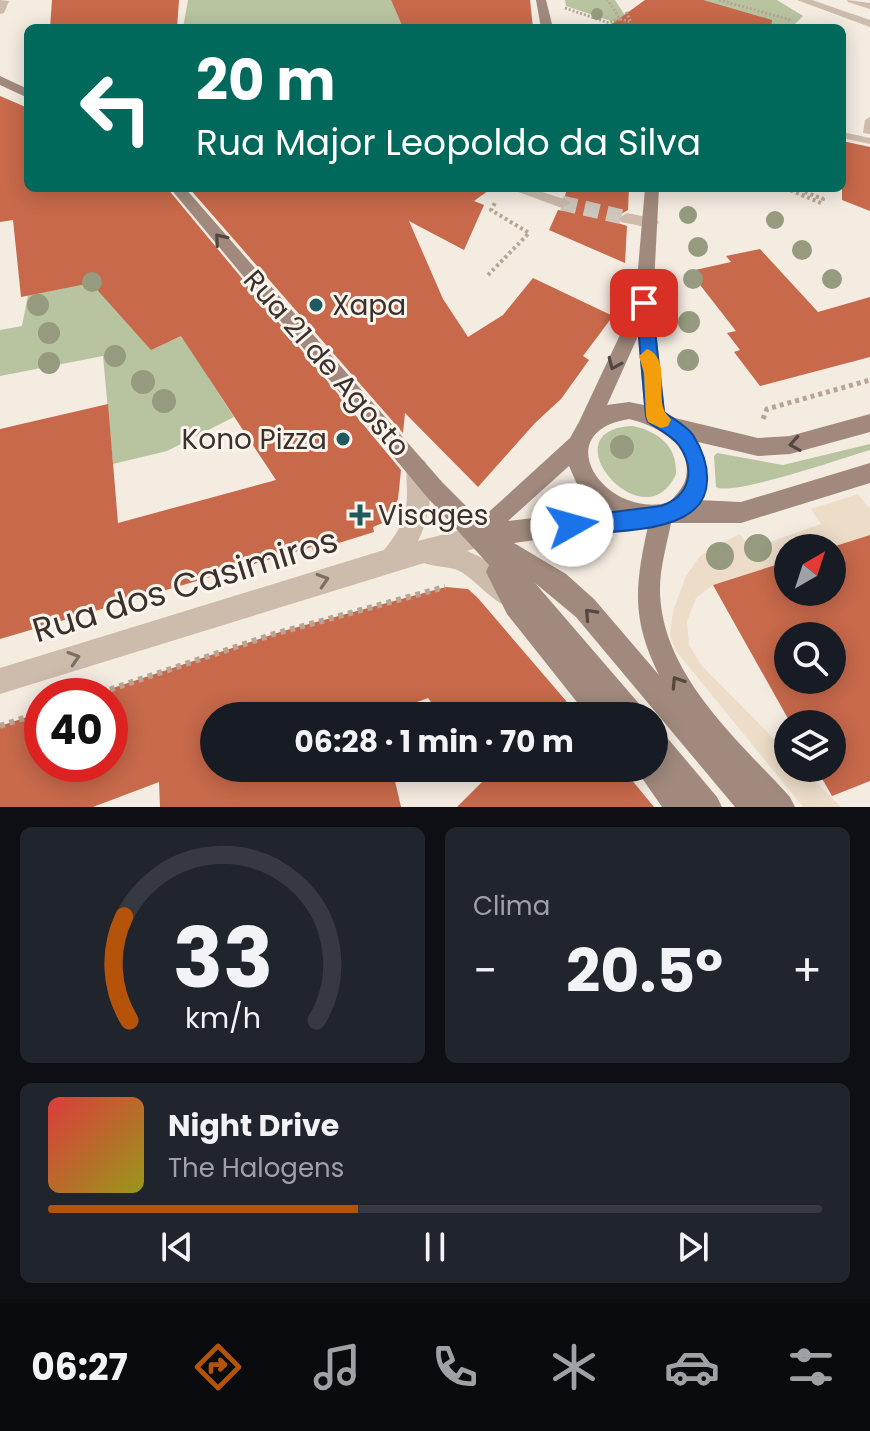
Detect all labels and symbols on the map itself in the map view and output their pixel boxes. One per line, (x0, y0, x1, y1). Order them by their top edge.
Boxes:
one-way arrow (216, 233, 230, 248)
street label: Rua 21 de Agosto (234, 261, 419, 465)
pin (610, 269, 678, 337)
place label: Xapa (332, 286, 406, 325)
marker: Xapa (307, 296, 325, 314)
one-way arrow (608, 356, 624, 370)
place label: Kono Pizza (181, 420, 327, 459)
marker: Kono Pizza (334, 430, 352, 448)
one-way arrow (788, 434, 802, 451)
position arrow (530, 483, 614, 567)
place label: Visages (378, 496, 488, 535)
marker: Visages (349, 504, 371, 526)
street label: Rua dos Casimiros (26, 516, 344, 654)
north arrow (774, 534, 846, 606)
one-way arrow (315, 573, 329, 589)
one-way arrow (585, 609, 599, 624)
one-way arrow (67, 651, 81, 667)
one-way arrow (671, 676, 686, 691)
speed limit sign: 40 (24, 678, 128, 782)

